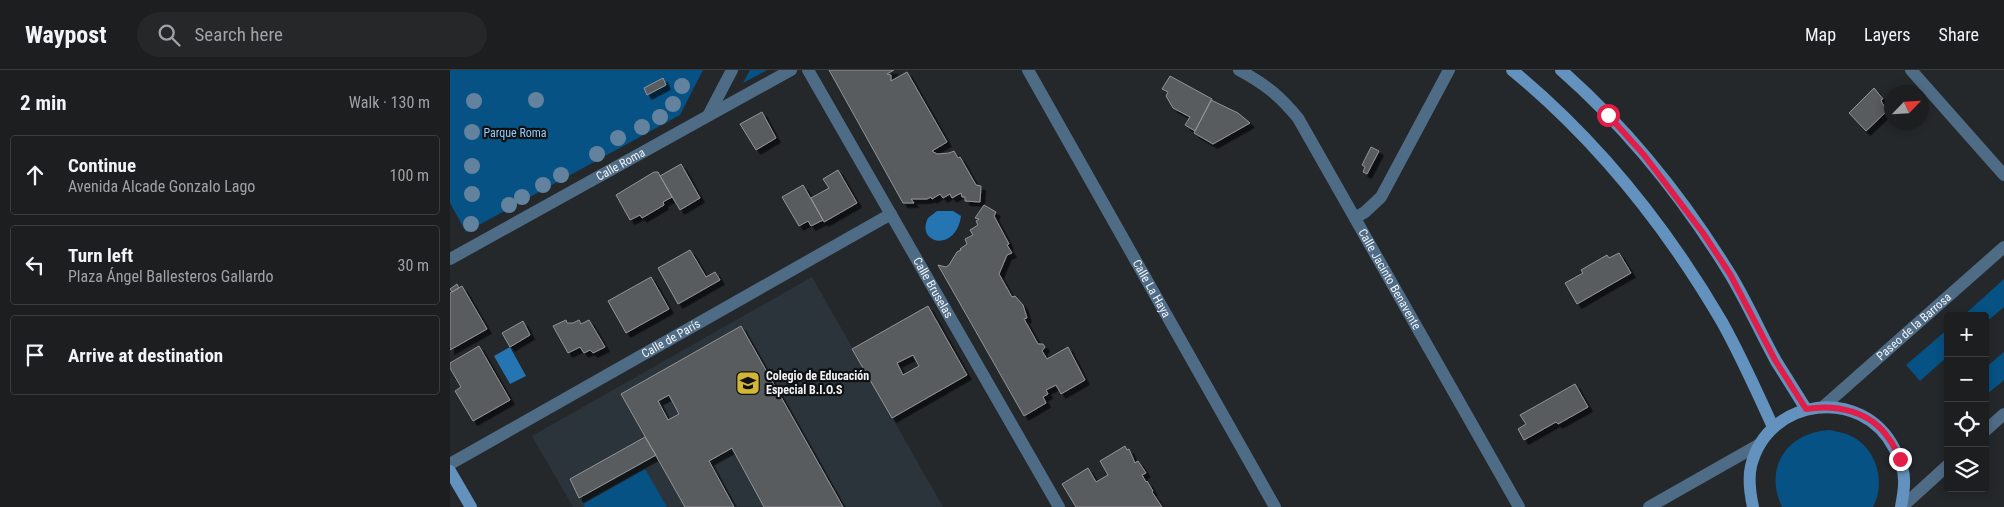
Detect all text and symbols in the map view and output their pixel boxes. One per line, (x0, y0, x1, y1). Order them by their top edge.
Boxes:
search box (137, 12, 487, 57)
text: Waypost (25, 21, 107, 49)
icon: search (155, 21, 183, 49)
text: Search here (195, 23, 283, 46)
text: Map (1805, 24, 1836, 45)
text: Layers (1864, 24, 1911, 45)
text: Share (1939, 24, 1979, 45)
north arrow (1884, 85, 1929, 130)
text: 2 min (20, 91, 67, 115)
text: Walk · 130 m (349, 93, 430, 112)
route start (1597, 104, 1620, 127)
park label: Parque Roma (483, 126, 547, 140)
street label: Calle Roma (594, 145, 648, 184)
text: Continue (68, 154, 136, 177)
icon: ahead (21, 161, 49, 189)
text: 100 m (390, 166, 429, 185)
text: Avenida Alcade Gonzalo Lago (68, 177, 255, 196)
street label: Calle Jacinto Benavente (1355, 226, 1424, 332)
text: Turn left (68, 244, 133, 267)
icon: left (21, 251, 49, 279)
street label: Calle Bruselas (910, 255, 956, 320)
text: 30 m (397, 256, 429, 275)
street label: Calle La Haya (1130, 257, 1174, 320)
text: Plaza Ángel Ballesteros Gallardo (68, 267, 274, 286)
street label: Paseo de la Barrosa (1874, 290, 1954, 363)
map controls (1944, 312, 1989, 492)
button: + (1944, 312, 1989, 357)
street label: Calle de París (639, 317, 703, 361)
icon: arrive (21, 341, 49, 369)
text: Arrive at destination (68, 344, 223, 367)
button: − (1944, 357, 1989, 402)
place label: Colegio de Educación Especial B.I.O.S (766, 369, 869, 397)
school or university icon: Colegio de Educación Especial B.I.O.S (735, 370, 761, 396)
button: locate (1944, 402, 1989, 447)
button: layers (1944, 447, 1989, 492)
route end (1889, 448, 1912, 471)

